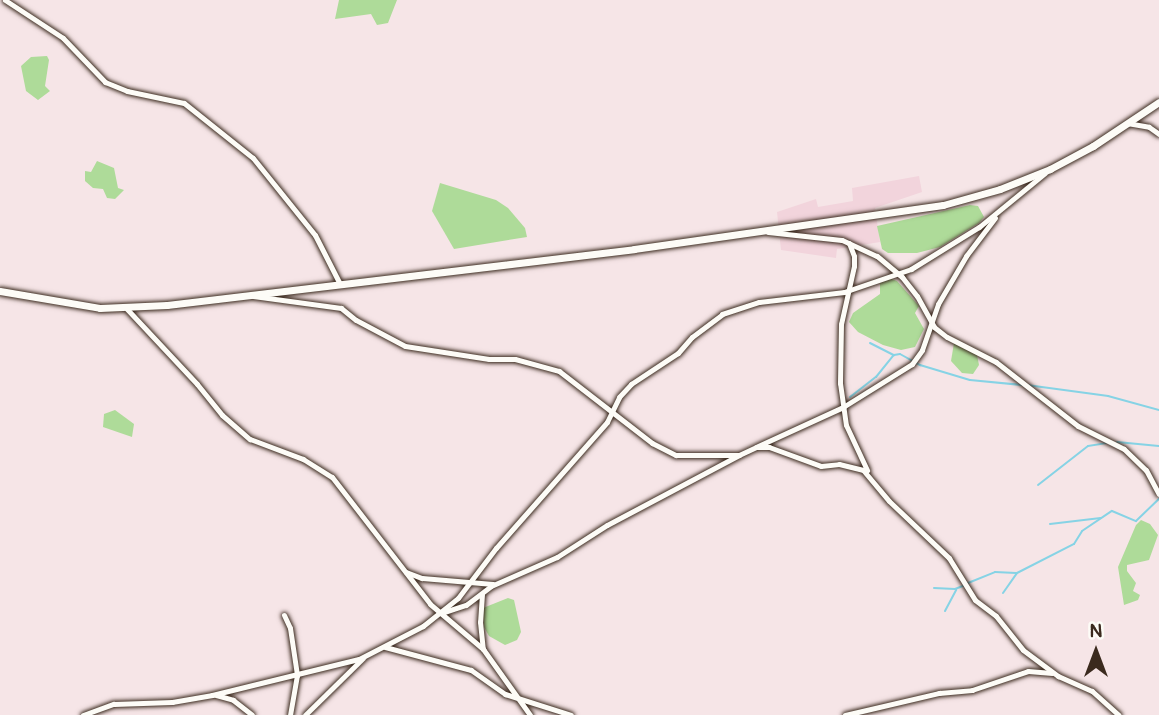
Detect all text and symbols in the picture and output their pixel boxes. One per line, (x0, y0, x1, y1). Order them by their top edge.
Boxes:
north arrow (1061, 617, 1131, 687)
text: N (1090, 619, 1102, 643)

